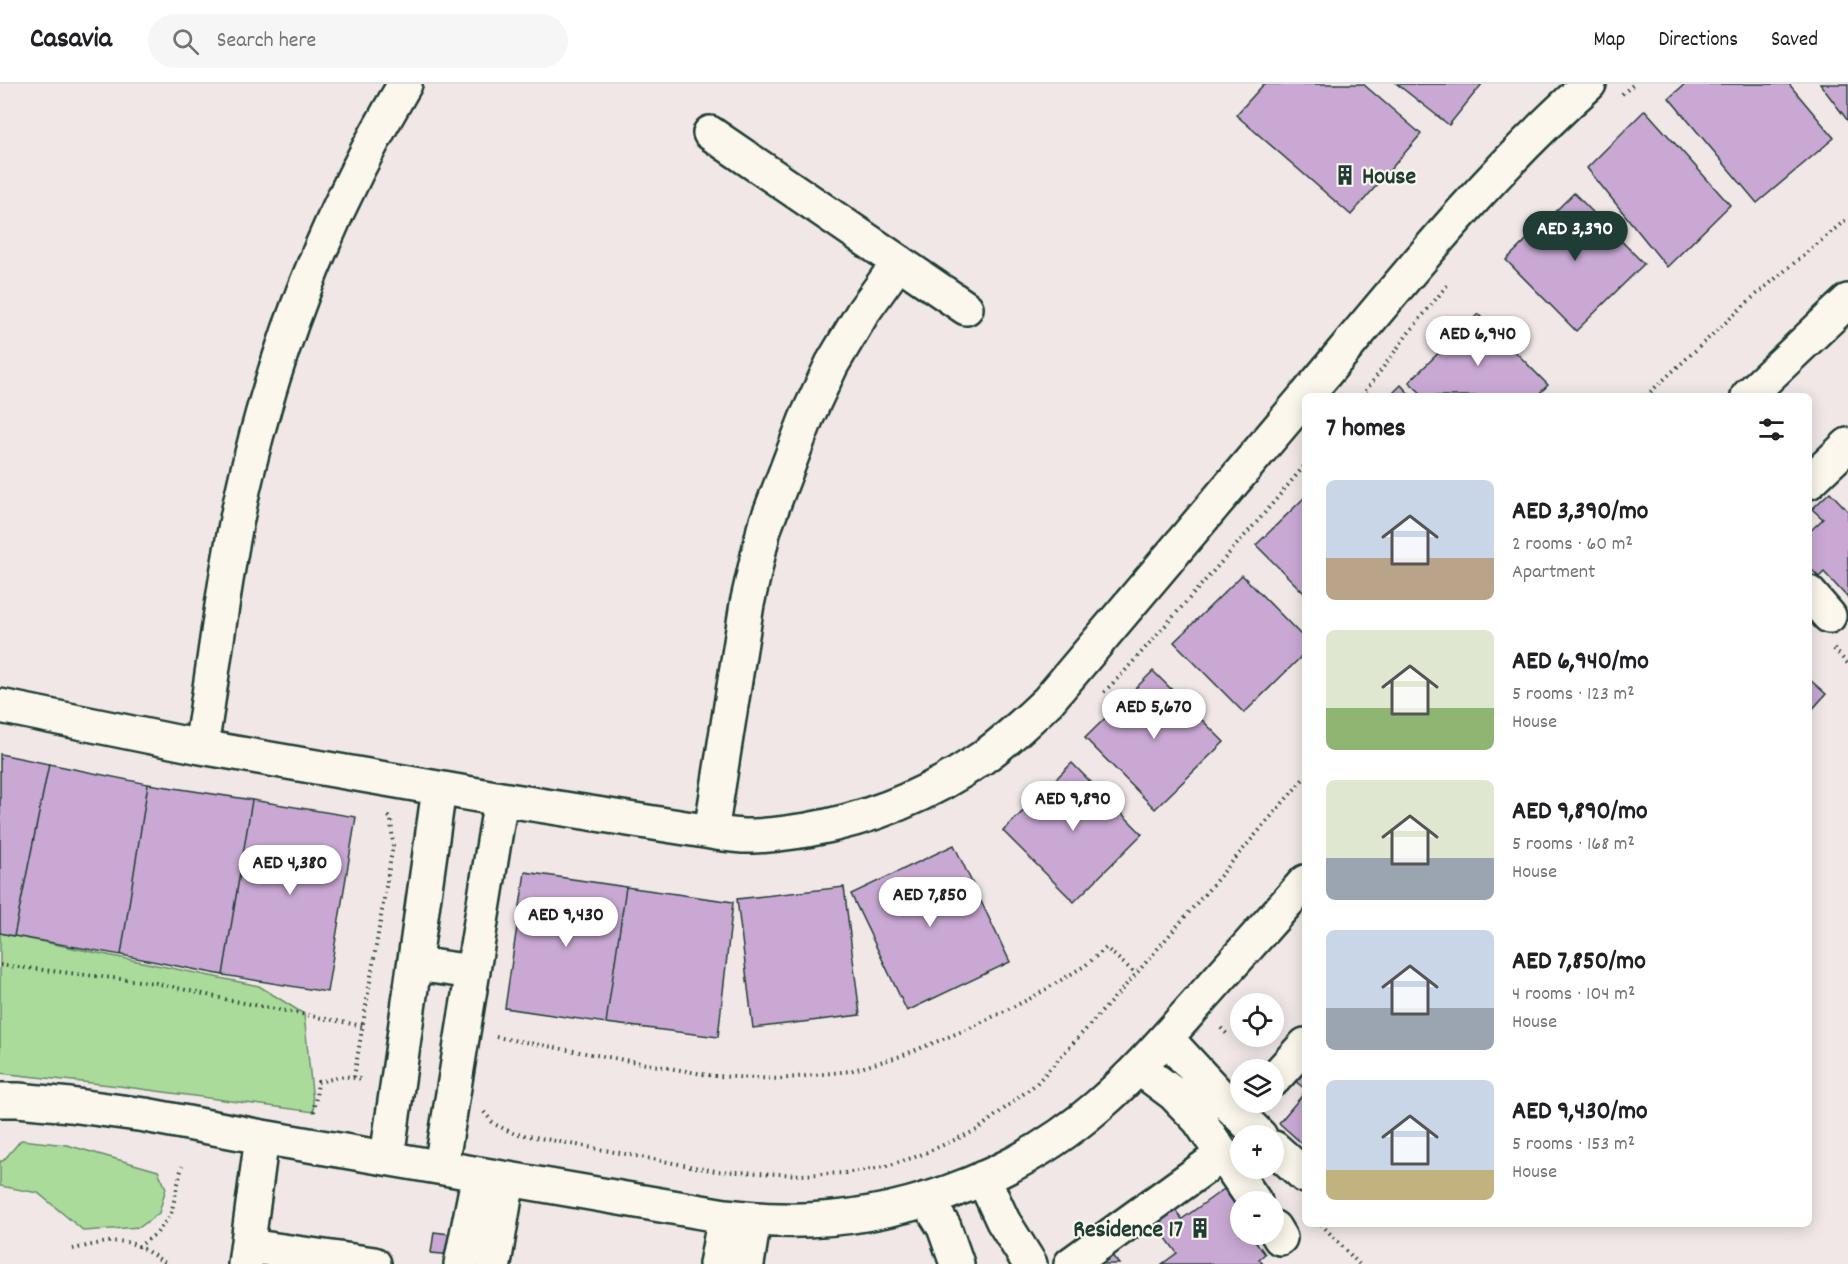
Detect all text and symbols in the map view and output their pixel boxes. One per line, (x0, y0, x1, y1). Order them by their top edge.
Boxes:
search box (148, 14, 568, 68)
text: Casavia (30, 21, 112, 61)
icon: search (169, 25, 202, 58)
text: Search here (217, 26, 316, 57)
text: Map (1594, 26, 1625, 56)
text: Directions (1658, 26, 1738, 56)
text: Saved (1771, 26, 1818, 56)
place label: House (1362, 161, 1416, 195)
building icon: House (1333, 163, 1357, 187)
pin: AED 3,390 (1506, 211, 1644, 262)
text: AED 3,390 (1537, 216, 1613, 244)
pin: AED 6,940 (1409, 316, 1547, 367)
text: AED 6,940 (1440, 321, 1516, 349)
text: 7 homes (1326, 411, 1406, 448)
icon: filters (1755, 413, 1788, 446)
text: AED 3,390/mo (1512, 494, 1648, 531)
icon: home (1374, 504, 1446, 576)
text: 2 rooms · 60 m² (1512, 531, 1633, 559)
text: Apartment (1512, 559, 1595, 587)
text: AED 6,940/mo (1512, 644, 1649, 681)
icon: home (1374, 654, 1446, 726)
text: 5 rooms · 123 m² (1512, 681, 1635, 709)
pin: AED 5,670 (1085, 689, 1223, 740)
text: AED 5,670 (1116, 694, 1192, 722)
text: House (1512, 709, 1557, 737)
pin: AED 9,890 (1004, 781, 1142, 832)
text: AED 9,890 (1035, 786, 1111, 814)
text: AED 9,890/mo (1512, 794, 1648, 831)
icon: home (1374, 804, 1446, 876)
text: 5 rooms · 168 m² (1512, 831, 1635, 859)
pin: AED 4,380 (221, 845, 359, 896)
text: AED 4,380 (253, 850, 327, 878)
text: House (1512, 859, 1557, 887)
pin: AED 7,850 (861, 877, 999, 928)
text: AED 7,850 (893, 882, 967, 910)
pin: AED 9,430 (497, 897, 635, 948)
text: AED 9,430 (528, 902, 604, 930)
text: AED 7,850/mo (1512, 944, 1646, 981)
icon: home (1374, 954, 1446, 1026)
text: 4 rooms · 104 m² (1512, 981, 1635, 1009)
map controls (1230, 993, 1284, 1245)
button: locate (1230, 993, 1284, 1047)
text: House (1512, 1009, 1557, 1037)
button: layers (1230, 1059, 1284, 1113)
text: AED 9,430/mo (1512, 1094, 1648, 1131)
icon: home (1374, 1104, 1446, 1176)
button: + (1230, 1125, 1284, 1179)
text: 5 rooms · 153 m² (1512, 1131, 1635, 1159)
text: House (1512, 1159, 1557, 1187)
button: − (1230, 1191, 1284, 1245)
place label: Residence 17 (1073, 1214, 1183, 1248)
building icon: Residence 17 (1188, 1216, 1212, 1240)

